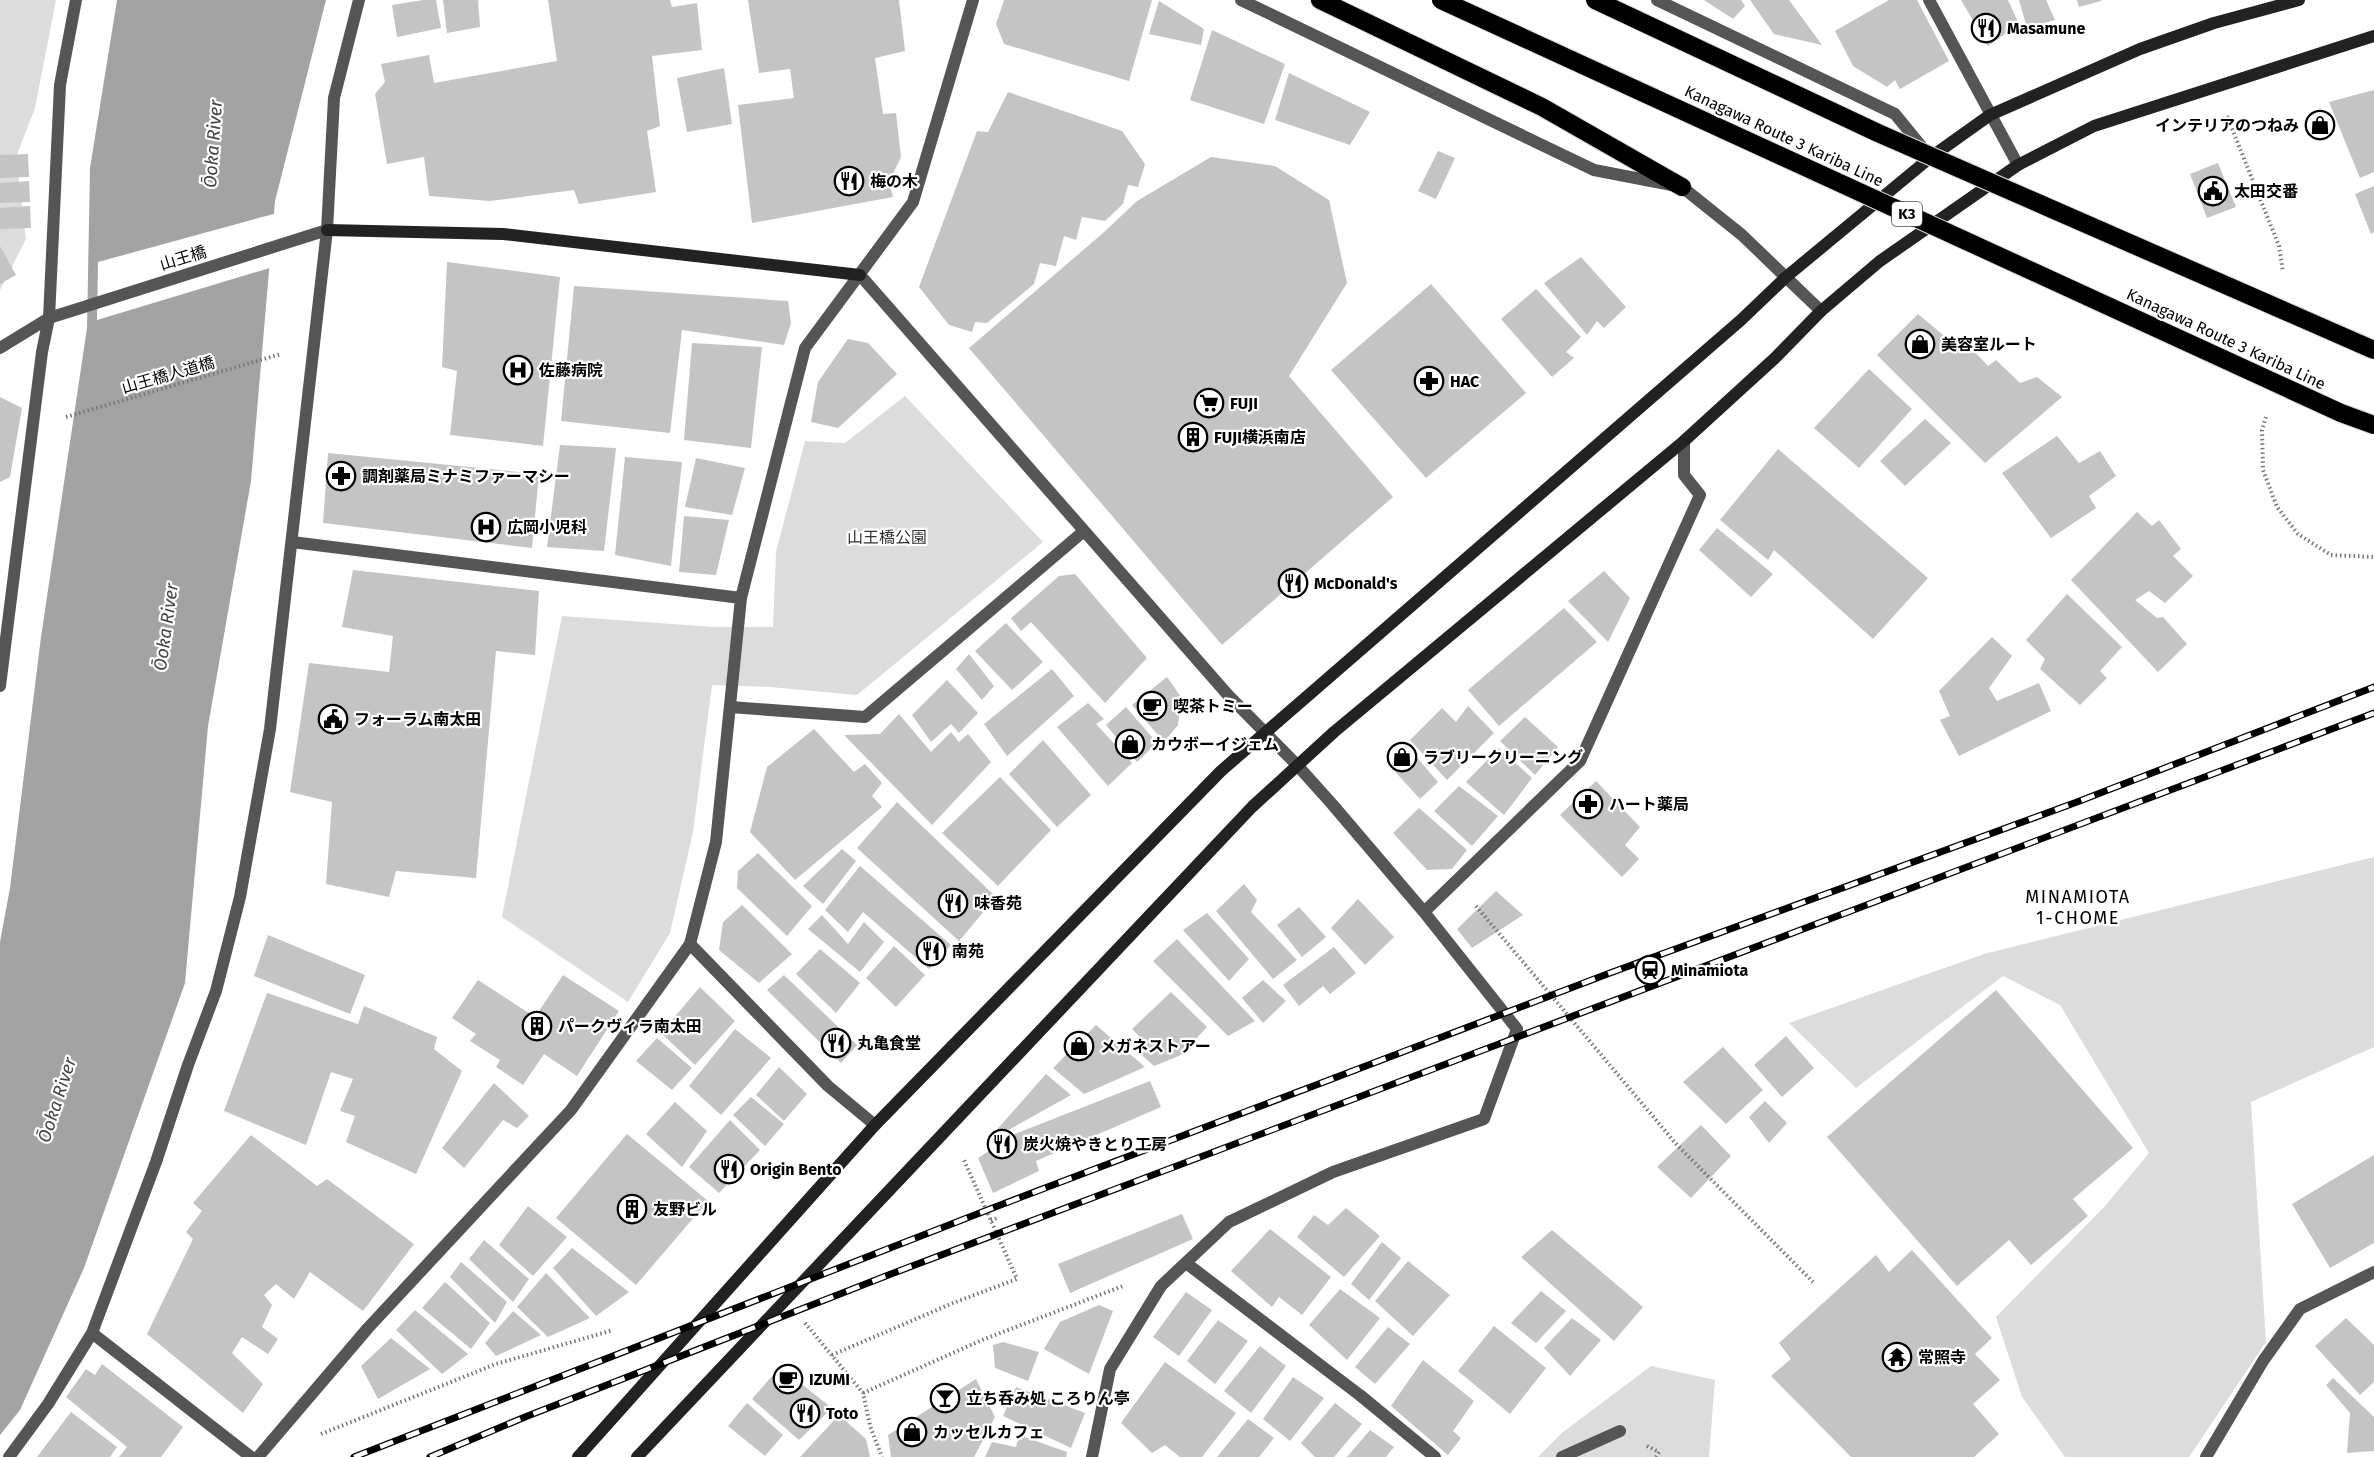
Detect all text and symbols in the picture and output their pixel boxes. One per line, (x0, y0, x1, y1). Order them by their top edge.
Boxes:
restaurant icon: Masamune (1970, 12, 2002, 44)
place label: Masamune (2007, 19, 2085, 38)
street label: Kanagawa Route 3 Kariba Line (1682, 81, 1886, 191)
water label: Ōoka River (199, 98, 227, 189)
shop icon: インテリアのつねみ (2304, 109, 2336, 141)
place label: インテリアのつねみ (2155, 116, 2299, 135)
restaurant icon: 梅の木 (833, 165, 865, 197)
place label: 梅の木 (870, 172, 918, 191)
public building icon: 太田交番 (2197, 175, 2229, 207)
place label: 太田交番 (2234, 182, 2298, 201)
road number: K3 (1892, 202, 1922, 226)
street label: 山王橋 (157, 242, 209, 274)
street label: Kanagawa Route 3 Kariba Line (2124, 284, 2328, 394)
shop icon: 美容室ルート (1904, 328, 1936, 360)
place label: 美容室ルート (1941, 335, 2037, 354)
street label: 山王橋人道橋 (119, 353, 217, 397)
hospital icon: 佐藤病院 (502, 354, 534, 386)
place label: 佐藤病院 (538, 361, 603, 380)
pharmacy icon: HAC (1413, 365, 1445, 397)
place label: HAC (1450, 372, 1480, 391)
supermarket icon: FUJI (1193, 387, 1225, 419)
place label: FUJI (1230, 394, 1258, 413)
building icon: FUJI横浜南店 (1177, 421, 1209, 453)
place label: FUJI横浜南店 (1214, 428, 1306, 447)
pharmacy icon: 調剤薬局ミナミファーマシー (325, 460, 357, 492)
place label: 調剤薬局ミナミファーマシー (362, 467, 570, 486)
hospital icon: 広岡小児科 (470, 511, 502, 543)
place label: 広岡小児科 (507, 518, 587, 537)
park label: 山王橋公園 (847, 528, 927, 547)
restaurant icon: McDonald's (1277, 567, 1309, 599)
place label: McDonald's (1314, 574, 1398, 593)
water label: Ōoka River (149, 581, 183, 672)
cafe icon: 喫茶トミー (1136, 690, 1168, 722)
place label: 喫茶トミー (1173, 697, 1253, 716)
public building icon: フォーラム南太田 (317, 703, 349, 735)
place label: フォーラム南太田 (354, 710, 482, 729)
shop icon: カウボーイジェム (1114, 728, 1146, 760)
place label: カウボーイジェム (1151, 735, 1279, 754)
shop icon: ラブリークリーニング (1386, 741, 1418, 773)
place label: ラブリークリーニング (1423, 748, 1583, 767)
pharmacy icon: ハート薬局 (1572, 788, 1604, 820)
place label: ハート薬局 (1609, 795, 1689, 814)
district label: MINAMIOTA 1-CHOME (2025, 886, 2131, 929)
restaurant icon: 味香苑 (937, 887, 969, 919)
place label: 味香苑 (974, 894, 1022, 913)
restaurant icon: 南苑 (915, 935, 947, 967)
place label: 南苑 (952, 942, 984, 961)
station icon: Minamiota (1634, 954, 1666, 986)
place label: Minamiota (1671, 961, 1748, 980)
building icon: パークヴィラ南太田 (521, 1010, 553, 1042)
place label: パークヴィラ南太田 (558, 1017, 702, 1036)
restaurant icon: 丸亀食堂 (820, 1027, 852, 1059)
shop icon: メガネストアー (1063, 1030, 1095, 1062)
place label: 丸亀食堂 (857, 1034, 921, 1053)
place label: メガネストアー (1100, 1037, 1211, 1056)
water label: Ōoka River (33, 1054, 81, 1145)
restaurant icon: 炭火焼やきとり工房 (986, 1128, 1018, 1160)
place label: 炭火焼やきとり工房 (1023, 1135, 1167, 1154)
restaurant icon: Origin Bento (713, 1153, 745, 1185)
place label: Origin Bento (750, 1160, 842, 1179)
building icon: 友野ビル (616, 1193, 648, 1225)
place label: 友野ビル (653, 1200, 717, 1219)
temple icon: 常照寺 (1881, 1341, 1913, 1373)
place label: 常照寺 (1918, 1348, 1966, 1367)
cafe icon: IZUMI (772, 1363, 804, 1395)
place label: IZUMI (809, 1370, 850, 1389)
bar icon: 立ち呑み処 ころりん亭 (929, 1382, 961, 1414)
place label: 立ち呑み処 ころりん亭 (966, 1389, 1130, 1408)
restaurant icon: Toto (789, 1397, 821, 1429)
place label: Toto (826, 1404, 858, 1423)
shop icon: カッセルカフェ (896, 1416, 928, 1448)
place label: カッセルカフェ (933, 1423, 1045, 1442)

